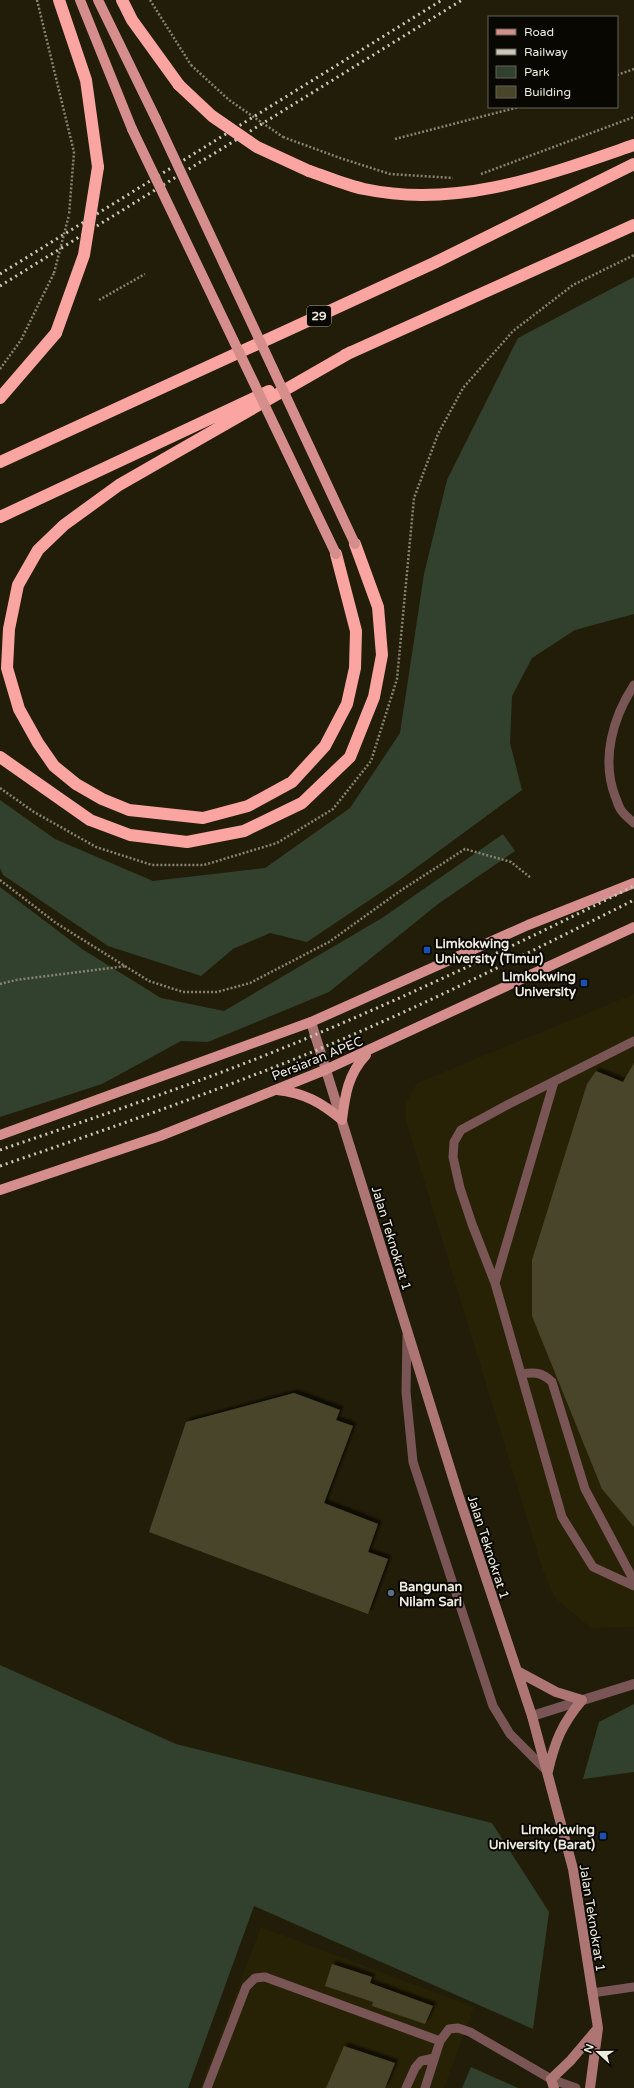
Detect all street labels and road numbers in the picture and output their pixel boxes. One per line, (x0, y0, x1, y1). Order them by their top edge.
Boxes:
road number: 29 (307, 306, 331, 326)
street label: Persiaran APEC (269, 1033, 365, 1085)
street label: Jalan Teknokrat 1 (368, 1184, 415, 1292)
street label: Jalan Teknokrat 1 (464, 1493, 512, 1601)
street label: Jalan Teknokrat 1 (576, 1863, 608, 1973)

